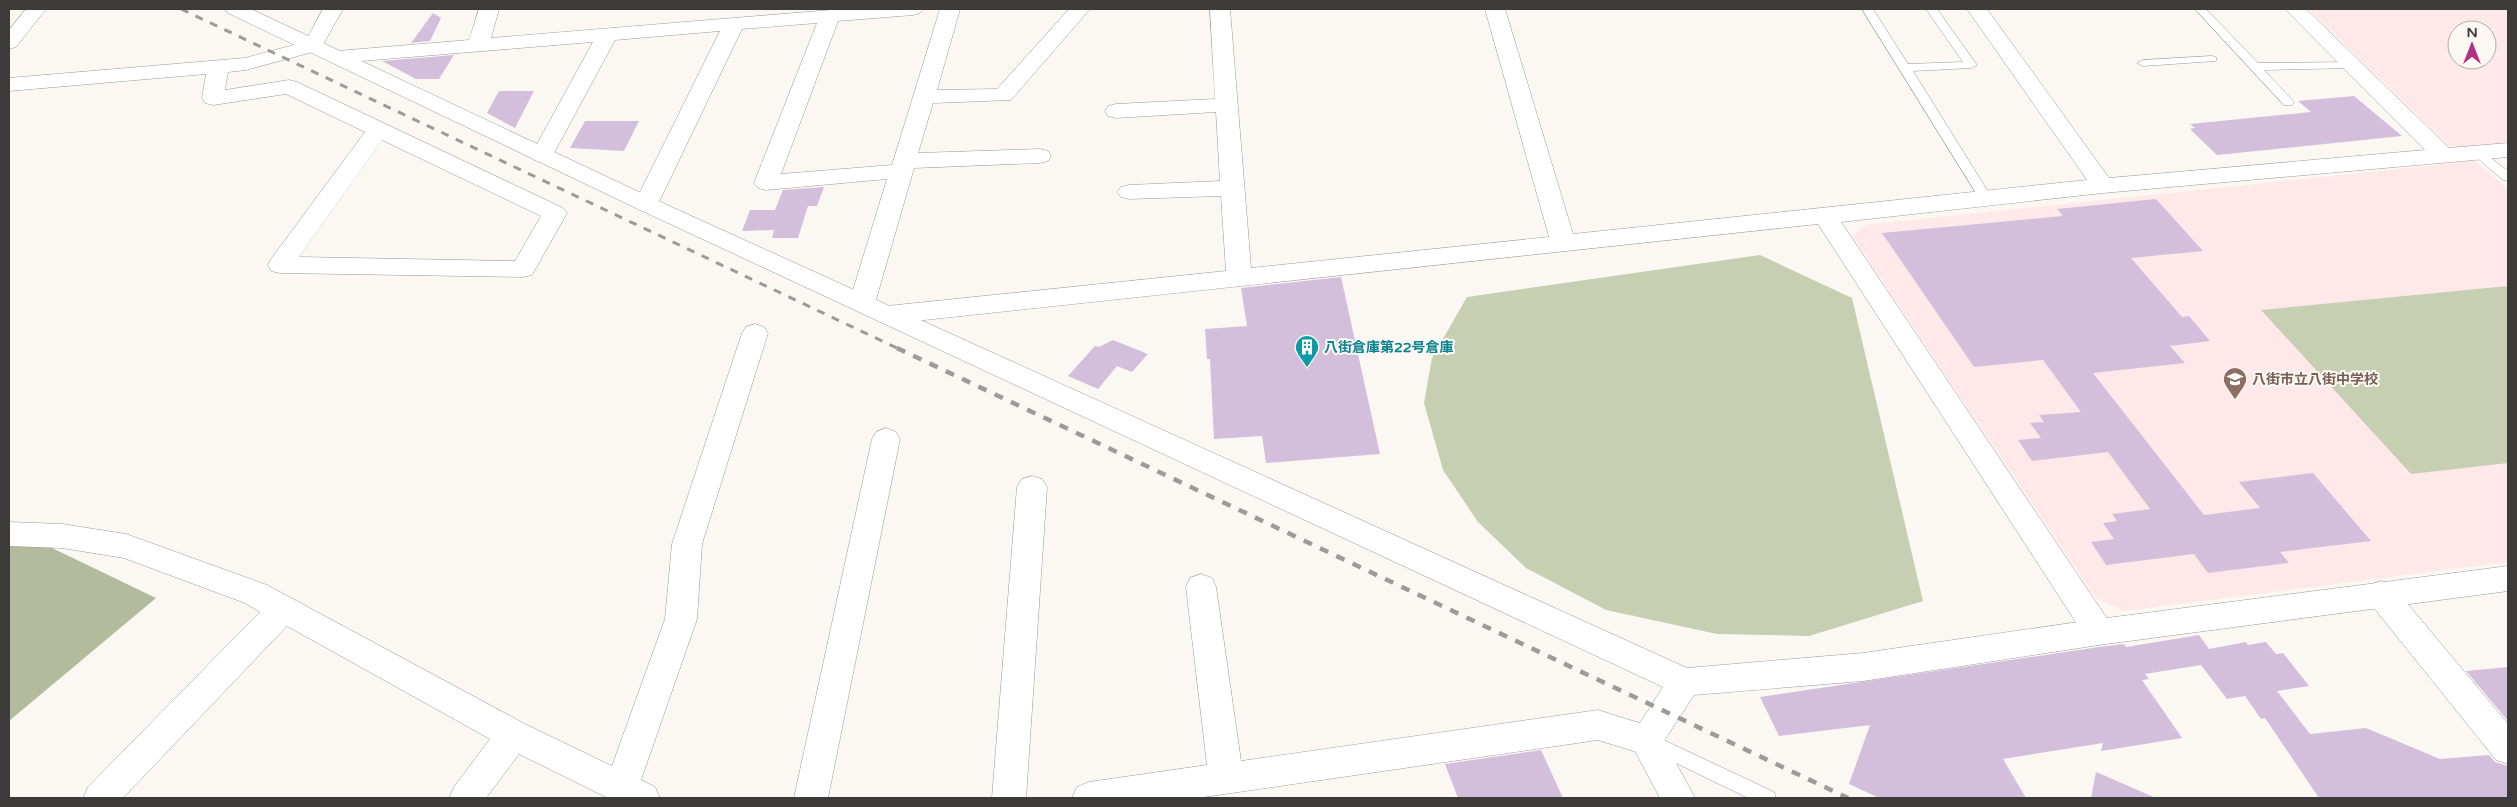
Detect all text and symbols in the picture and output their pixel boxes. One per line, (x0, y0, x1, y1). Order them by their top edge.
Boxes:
north arrow (2447, 20, 2497, 70)
text: N (2466, 24, 2478, 41)
building icon: 八街倉庫第22号倉庫 (1294, 334, 1320, 368)
place label: 八街倉庫第22号倉庫 (1324, 339, 1454, 356)
school or university icon: 八街市立八街中学校 (2222, 366, 2248, 400)
place label: 八街市立八街中学校 (2252, 371, 2378, 388)

